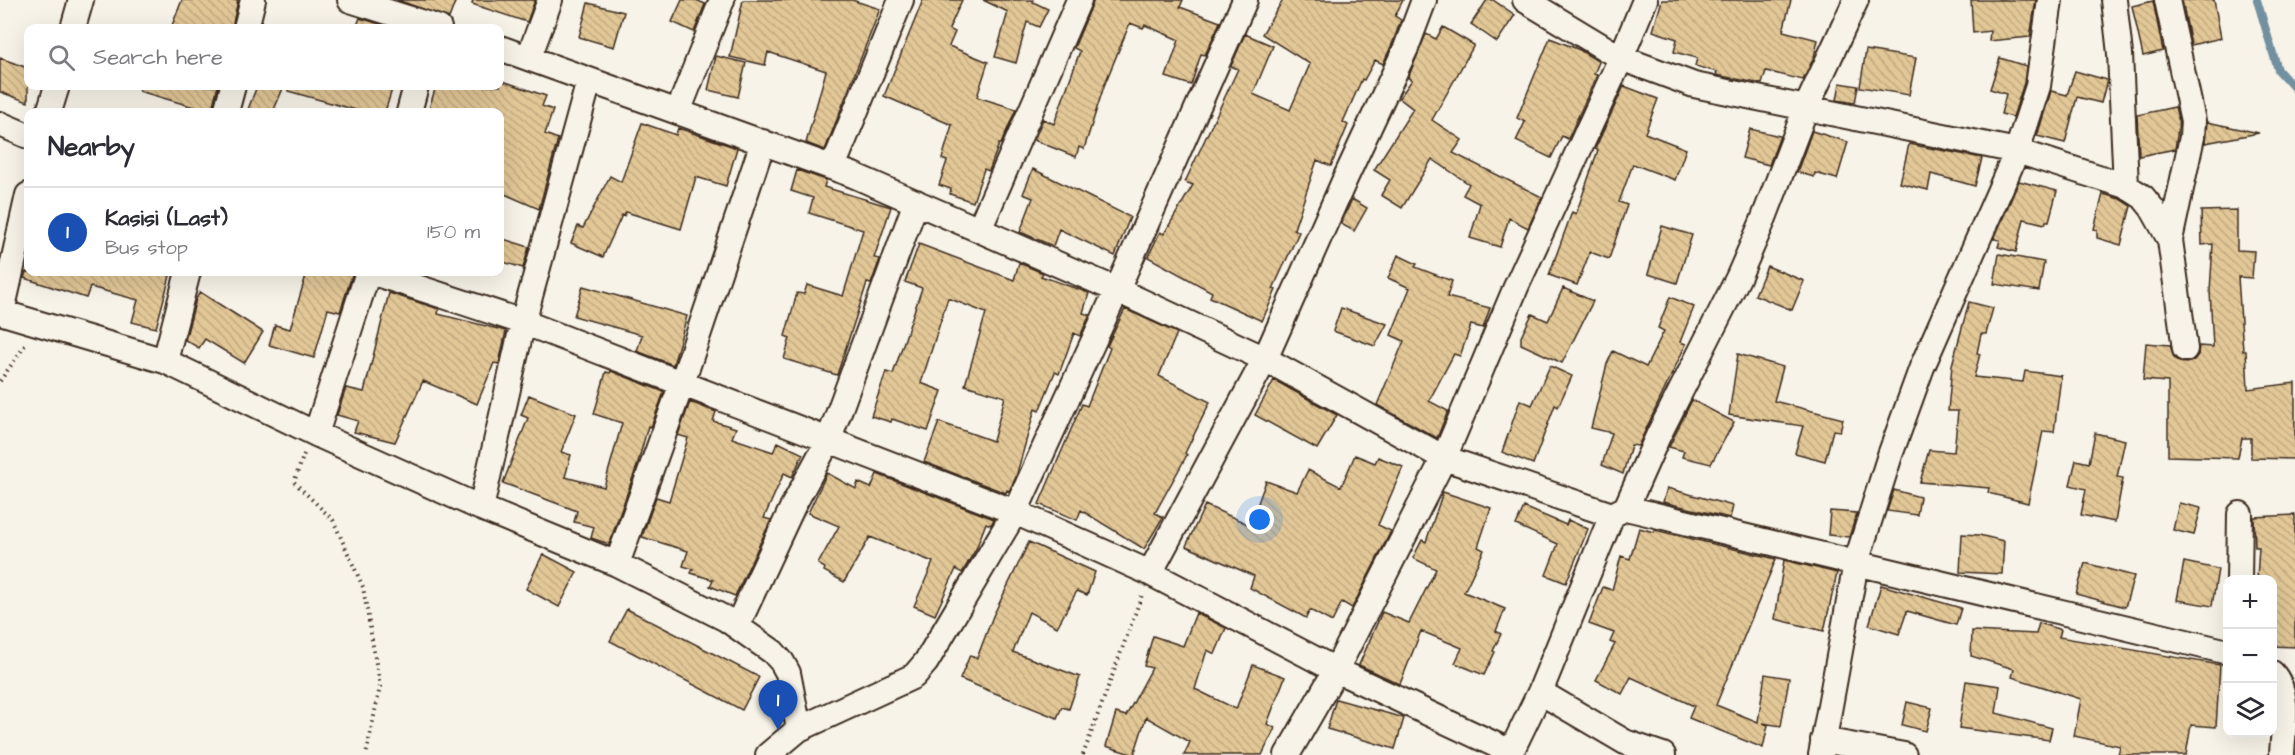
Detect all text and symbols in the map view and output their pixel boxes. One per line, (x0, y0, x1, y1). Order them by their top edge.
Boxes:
search box (24, 24, 504, 90)
icon: search (45, 41, 78, 74)
text: Search here (93, 42, 223, 73)
text: Nearby (48, 129, 135, 165)
text: Kasisi (Last) (105, 203, 228, 234)
text: 1 (66, 218, 69, 246)
text: 150 m (427, 218, 480, 246)
text: Bus stop (105, 234, 188, 262)
your location (1245, 505, 1274, 534)
map controls (2223, 575, 2277, 737)
button: + (2223, 575, 2277, 629)
button: − (2223, 629, 2277, 683)
pin: 1 (758, 680, 798, 730)
button: layers (2223, 683, 2277, 737)

